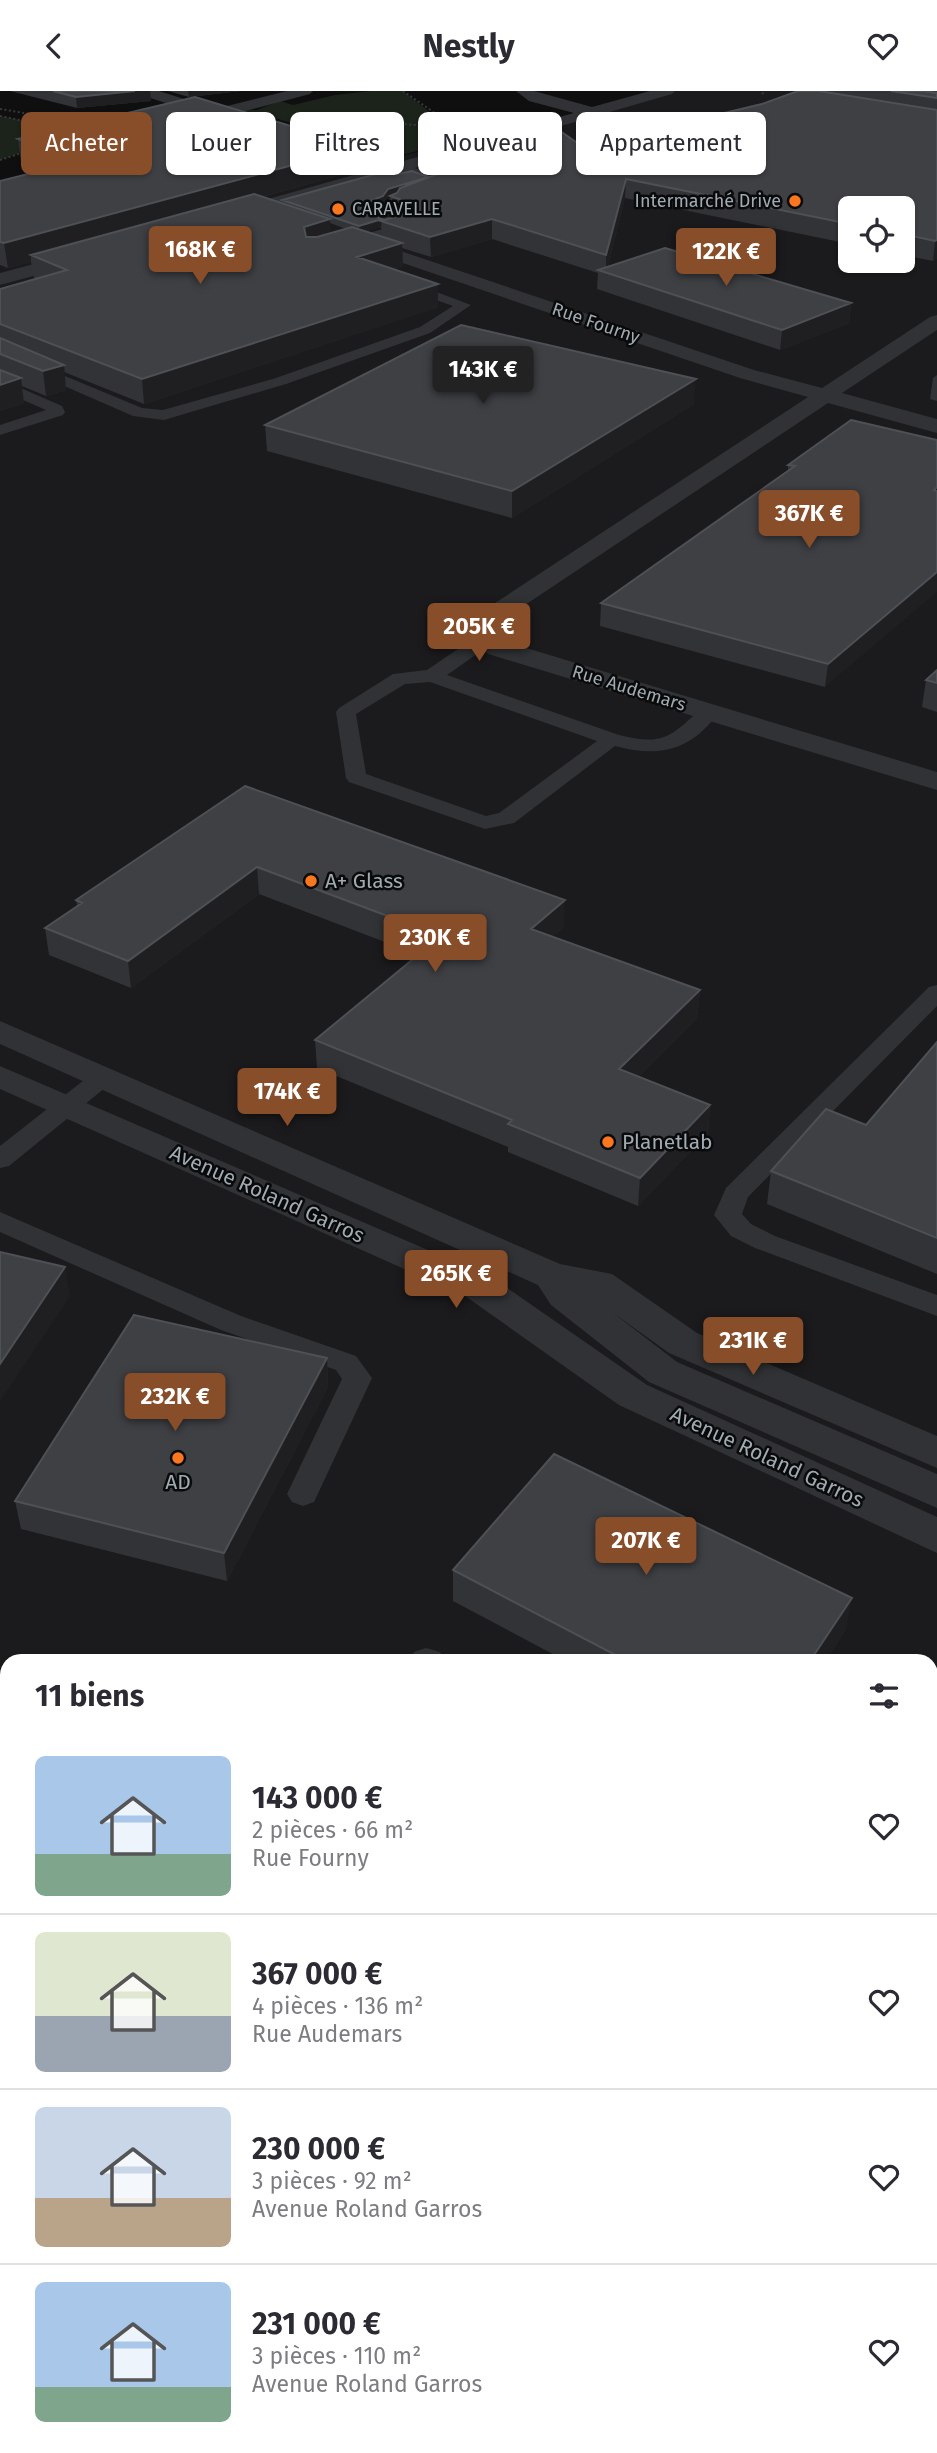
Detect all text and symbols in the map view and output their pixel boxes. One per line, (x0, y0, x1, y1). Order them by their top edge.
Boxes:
icon: back (35, 27, 73, 65)
text: Nestly (422, 27, 515, 65)
icon: heart (864, 27, 902, 65)
chip: Acheter (21, 112, 152, 175)
chip: Louer (166, 112, 276, 175)
chip: Filtres (290, 112, 404, 175)
chip: Nouveau (418, 112, 562, 175)
chip: Appartement (576, 112, 766, 175)
place label: Intermarché Drive (635, 190, 781, 212)
marker: Intermarché Drive (787, 193, 803, 209)
map controls (838, 196, 915, 273)
button: locate (838, 196, 915, 273)
place label: CARAVELLE (352, 198, 441, 220)
marker: CARAVELLE (330, 201, 346, 217)
pin: 168K € (143, 227, 257, 286)
pin: 122K € (669, 229, 783, 288)
text: 168K € (165, 235, 235, 263)
text: 122K € (692, 237, 760, 265)
street label: Rue Fourny (549, 298, 643, 348)
pin: 143K € (426, 347, 540, 406)
text: 143K € (449, 355, 517, 383)
pin: 367K € (752, 491, 866, 550)
text: 367K € (775, 499, 843, 527)
pin: 205K € (422, 603, 536, 663)
text: 205K € (443, 612, 515, 640)
street label: Rue Audemars (570, 660, 688, 716)
place label: A+ Glass (325, 868, 403, 894)
marker: A+ Glass (303, 873, 319, 889)
pin: 230K € (378, 915, 492, 974)
text: 230K € (400, 923, 470, 951)
pin: 174K € (230, 1069, 344, 1128)
text: 174K € (253, 1077, 321, 1105)
place label: Planetlab (622, 1129, 713, 1155)
marker: Planetlab (600, 1134, 616, 1150)
street label: Avenue Roland Garros (166, 1139, 368, 1249)
pin: 265K € (399, 1251, 513, 1310)
text: 265K € (421, 1259, 491, 1287)
pin: 231K € (696, 1317, 810, 1377)
text: 231K € (719, 1326, 787, 1354)
pin: 232K € (118, 1373, 232, 1433)
text: 232K € (140, 1382, 210, 1410)
street label: Avenue Roland Garros (666, 1401, 868, 1513)
marker: AD (170, 1450, 186, 1466)
place label: AD (165, 1469, 191, 1495)
pin: 207K € (589, 1517, 703, 1577)
text: 207K € (611, 1526, 681, 1554)
icon: filters (865, 1677, 903, 1715)
text: 11 biens (35, 1678, 144, 1714)
text: 143 000 € (252, 1780, 383, 1816)
icon: home (91, 1784, 175, 1868)
icon: heart (865, 1807, 903, 1845)
text: 2 pièces · 66 m² (252, 1816, 413, 1844)
text: Rue Fourny (252, 1844, 369, 1872)
text: 367 000 € (252, 1956, 382, 1992)
icon: home (91, 1960, 175, 2044)
icon: heart (865, 1983, 903, 2021)
text: 4 pièces · 136 m² (252, 1992, 423, 2020)
text: Rue Audemars (252, 2020, 402, 2048)
text: 230 000 € (252, 2131, 385, 2167)
icon: home (91, 2135, 175, 2219)
icon: heart (865, 2158, 903, 2196)
text: 3 pièces · 92 m² (252, 2167, 412, 2195)
text: Avenue Roland Garros (252, 2195, 482, 2223)
text: 231 000 € (252, 2306, 381, 2342)
icon: home (91, 2310, 175, 2394)
icon: heart (865, 2333, 903, 2371)
text: 3 pièces · 110 m² (252, 2342, 421, 2370)
text: Avenue Roland Garros (252, 2370, 482, 2398)

